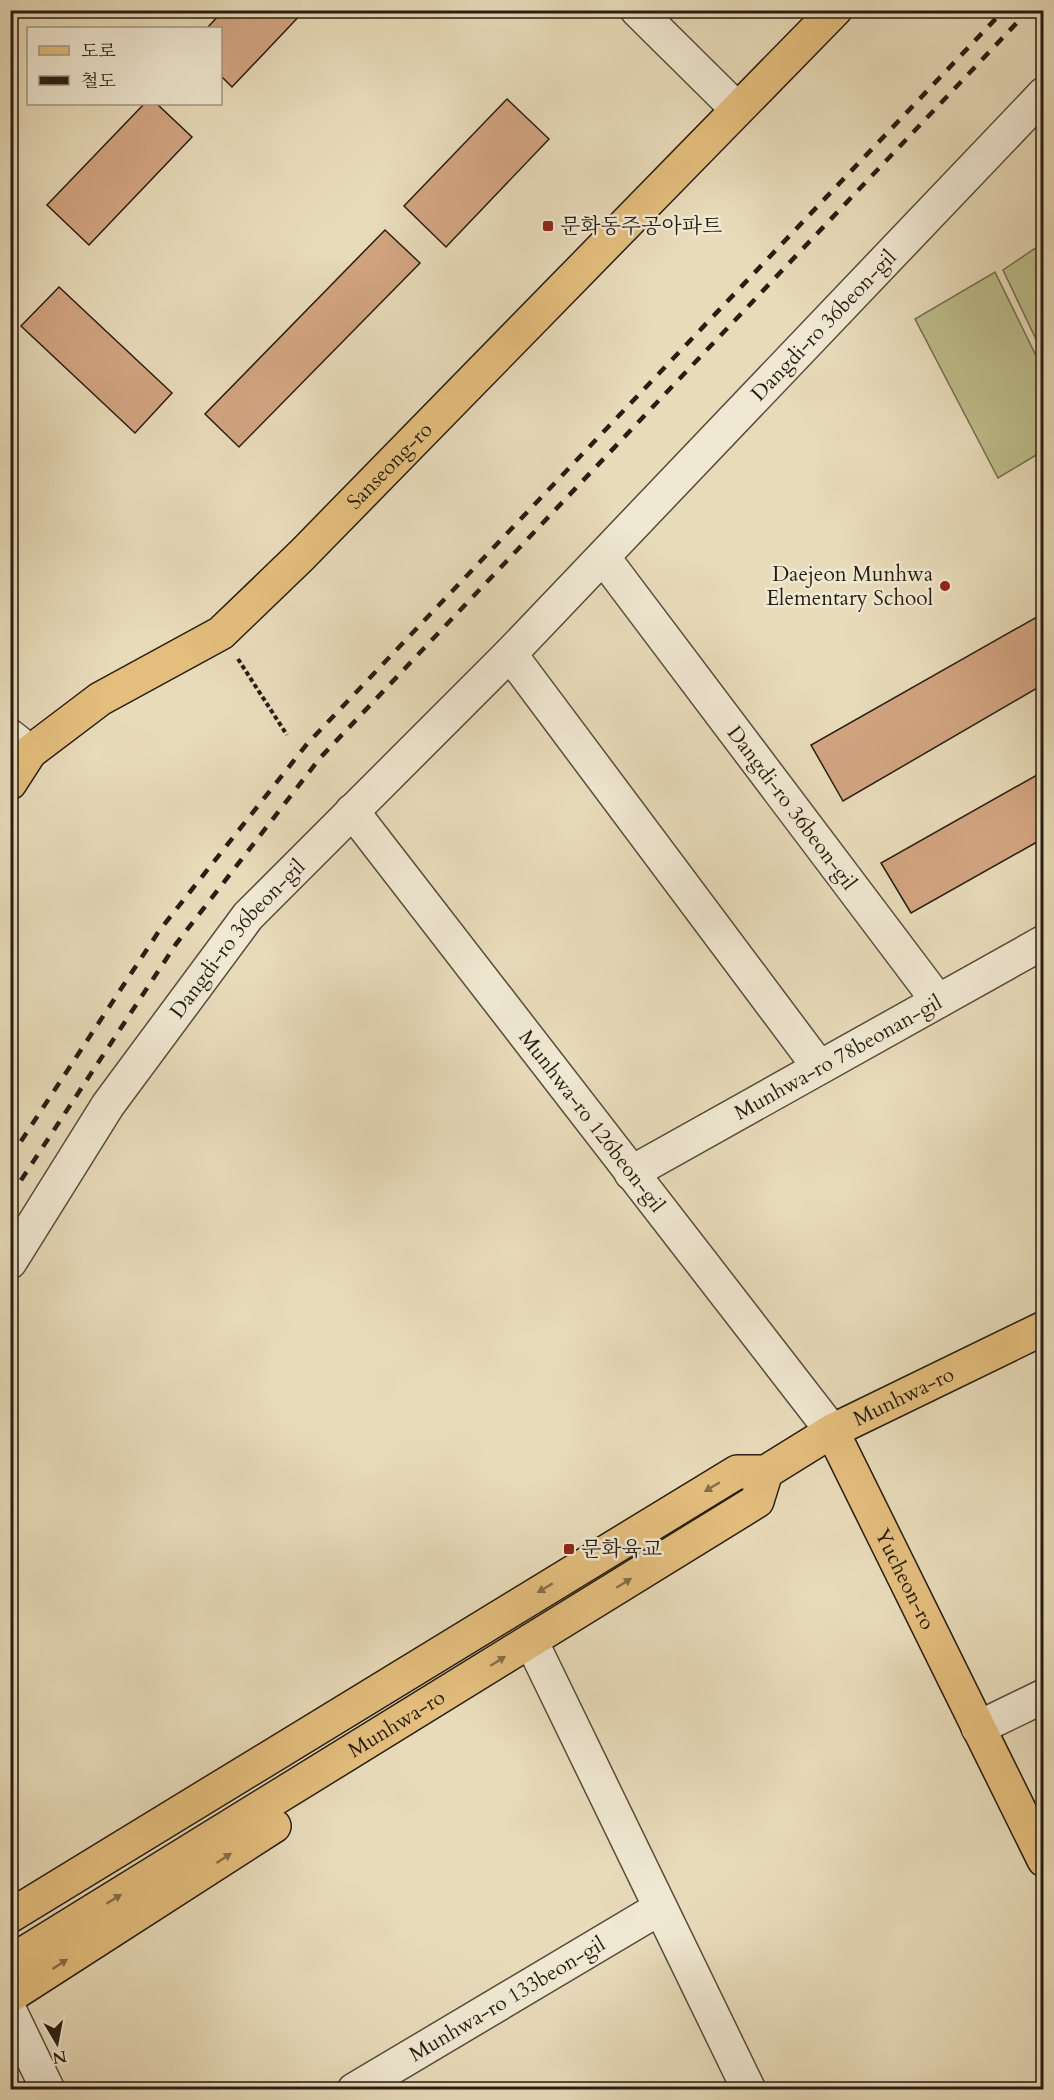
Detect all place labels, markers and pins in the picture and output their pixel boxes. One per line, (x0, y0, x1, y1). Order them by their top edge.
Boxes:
place label: 문화동주공아파트 (560, 212, 722, 241)
marker: 문화동주공아파트 (541, 219, 555, 233)
place label: Daejeon Munhwa Elementary School (766, 560, 933, 613)
marker: Daejeon Munhwa Elementary School (938, 579, 952, 593)
place label: 문화육교 (581, 1535, 662, 1564)
marker: 문화육교 (562, 1542, 576, 1556)

